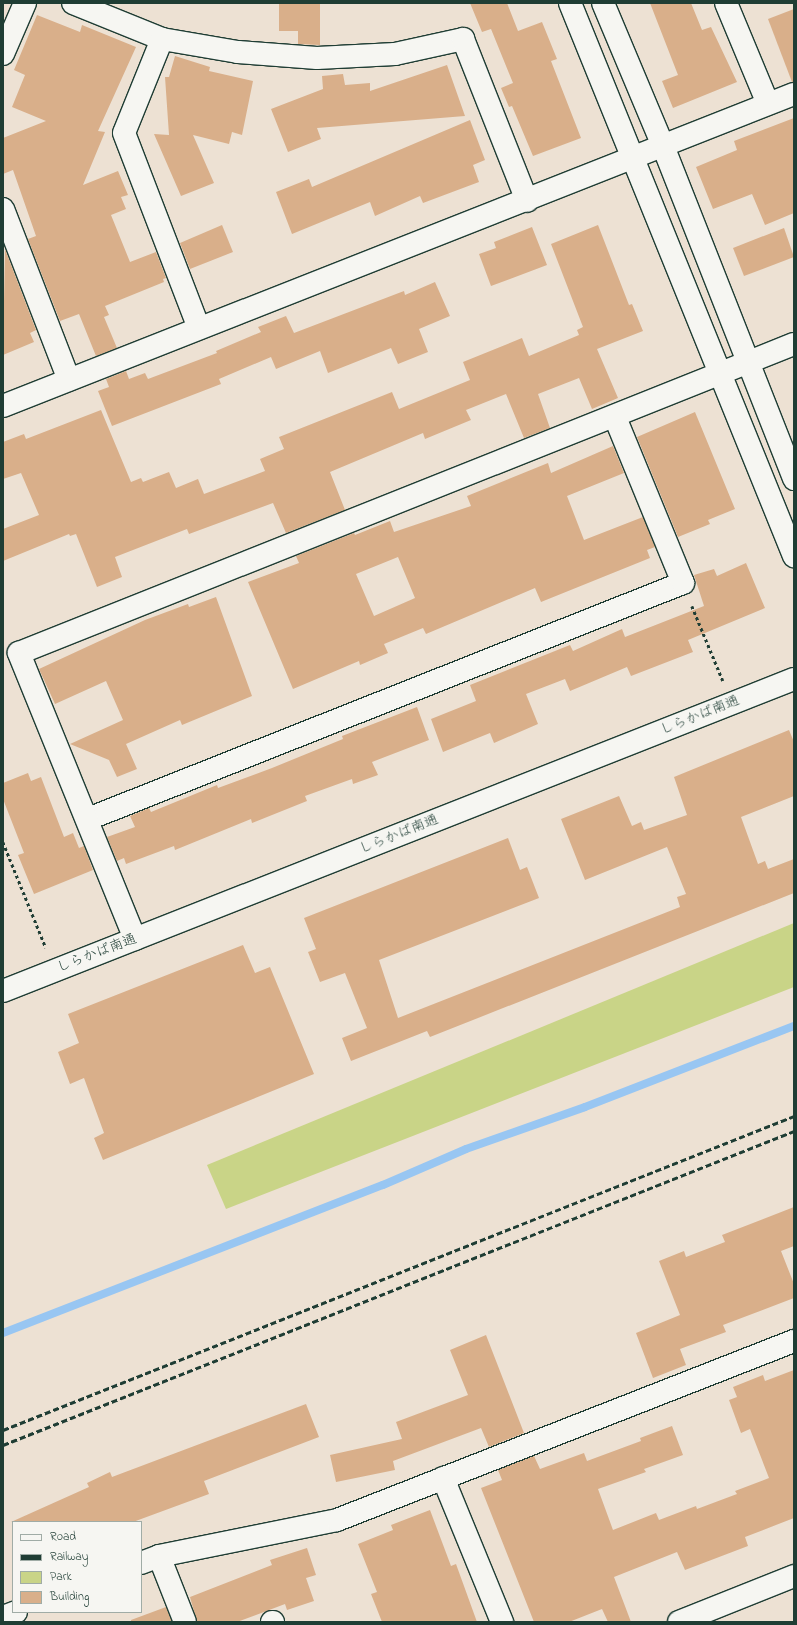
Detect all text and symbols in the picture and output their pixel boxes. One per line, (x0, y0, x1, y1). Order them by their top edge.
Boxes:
street label: しらかば南通 (658, 692, 742, 740)
street label: しらかば南通 (357, 811, 441, 859)
street label: しらかば南通 (55, 931, 139, 977)
legend (12, 1521, 142, 1613)
text: Road (50, 1528, 76, 1546)
text: Railway (50, 1548, 88, 1566)
text: Park (50, 1568, 72, 1586)
text: Building (50, 1588, 89, 1606)

